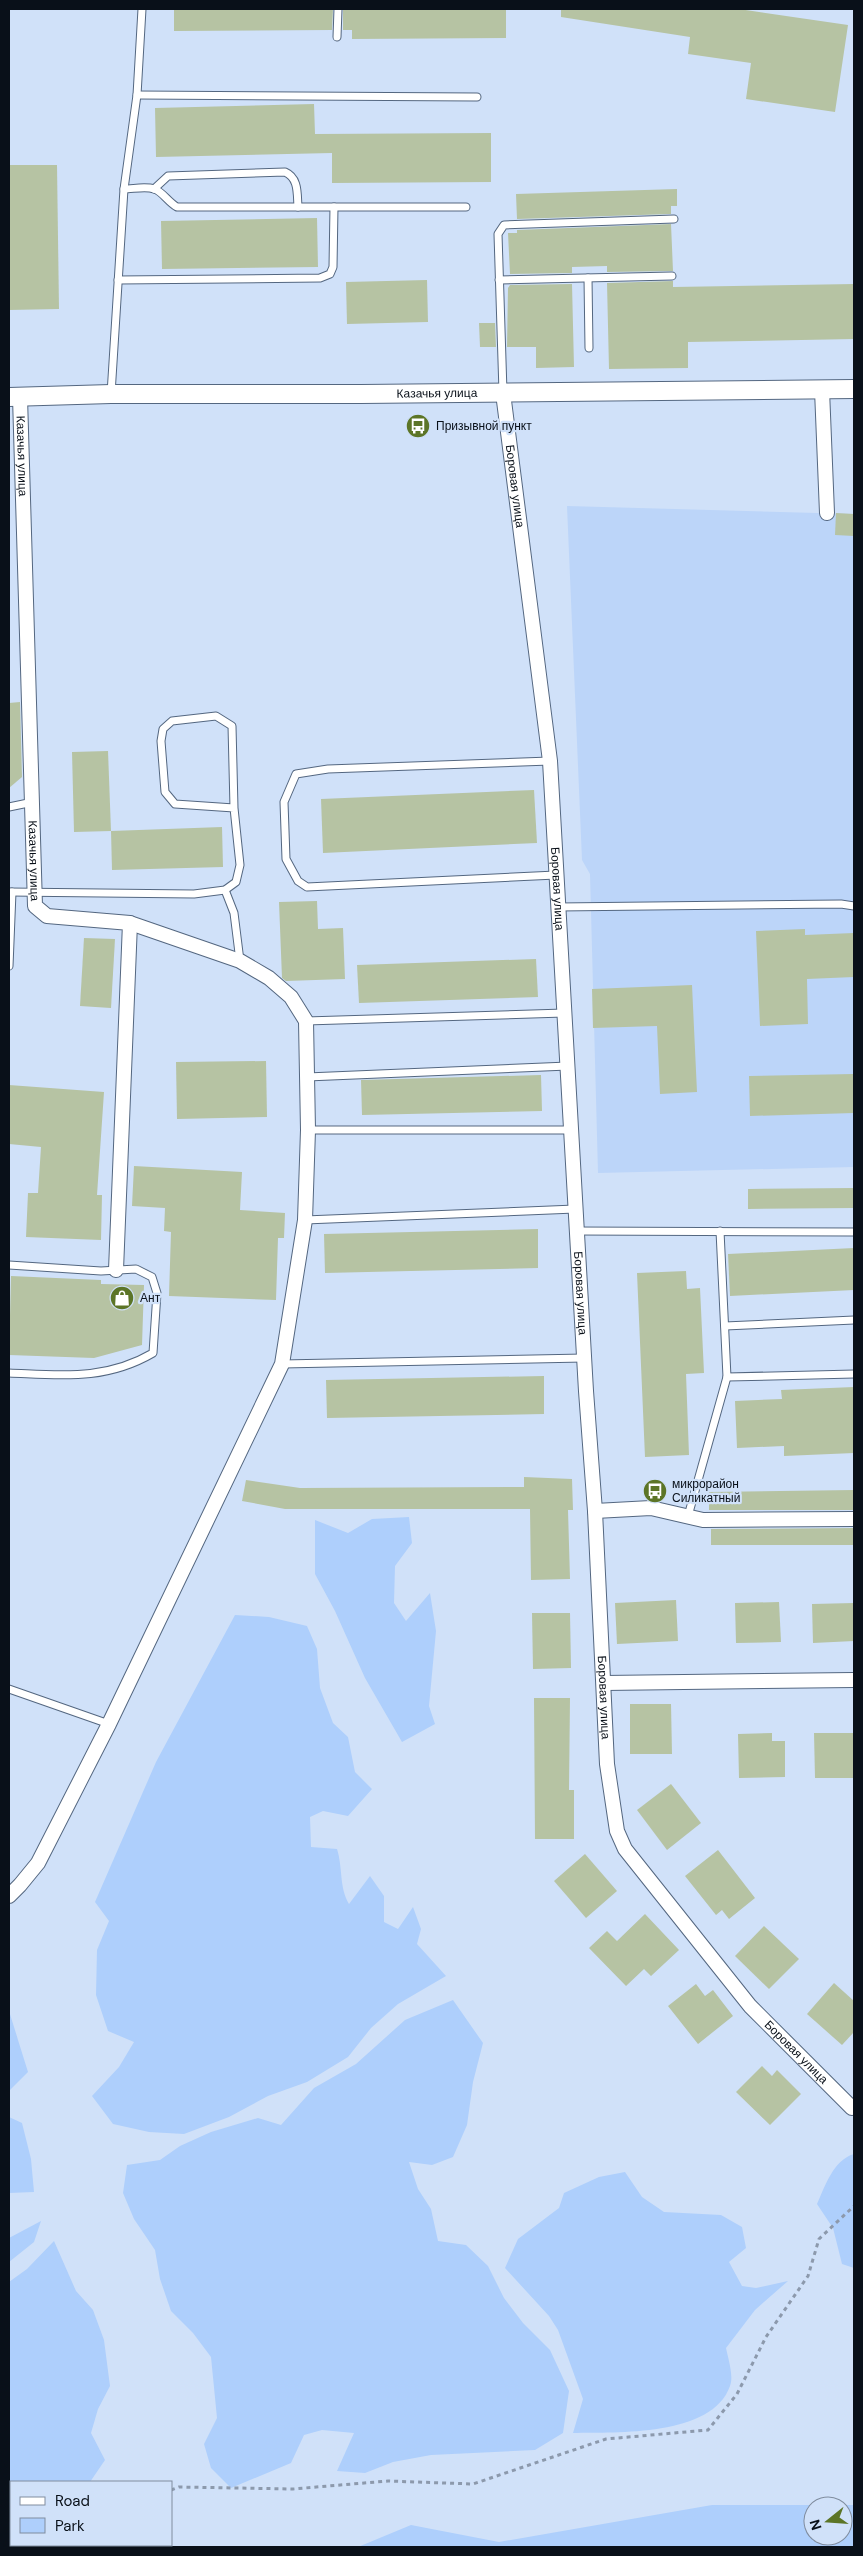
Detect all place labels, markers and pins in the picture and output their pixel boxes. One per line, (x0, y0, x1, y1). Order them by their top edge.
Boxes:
bus stop icon: Призывной пункт (405, 413, 431, 439)
place label: Призывной пункт (436, 418, 532, 434)
shop icon: Ант (109, 1285, 135, 1311)
place label: Ант (140, 1290, 161, 1306)
place label: микрорайон Силикатный (672, 1476, 740, 1506)
bus stop icon: микрорайон Силикатный (642, 1478, 668, 1504)

